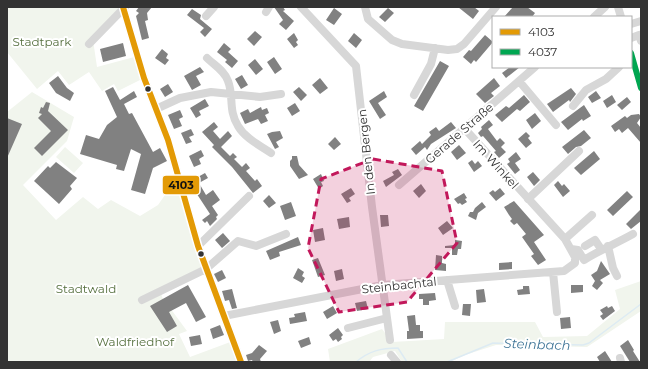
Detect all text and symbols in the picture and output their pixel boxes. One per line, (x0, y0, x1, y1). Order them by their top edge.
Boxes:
legend (492, 16, 632, 68)
text: 4103 (528, 24, 555, 39)
park label: Stadtpark (12, 34, 72, 49)
text: 4037 (528, 44, 557, 59)
unlabelled marker (143, 84, 153, 94)
street label: Gerade Straße (422, 99, 496, 167)
street label: In den Bergen (354, 108, 378, 196)
street label: Im Winkel (470, 136, 522, 192)
line badge: 4103 (162, 175, 200, 195)
text: 4103 (168, 178, 194, 192)
unlabelled marker (196, 249, 206, 259)
street label: Steinbachtal (361, 274, 437, 296)
park label: Stadtwald (56, 281, 116, 296)
park label: Waldfriedhof (96, 334, 175, 349)
water label: Steinbach (503, 335, 571, 353)

